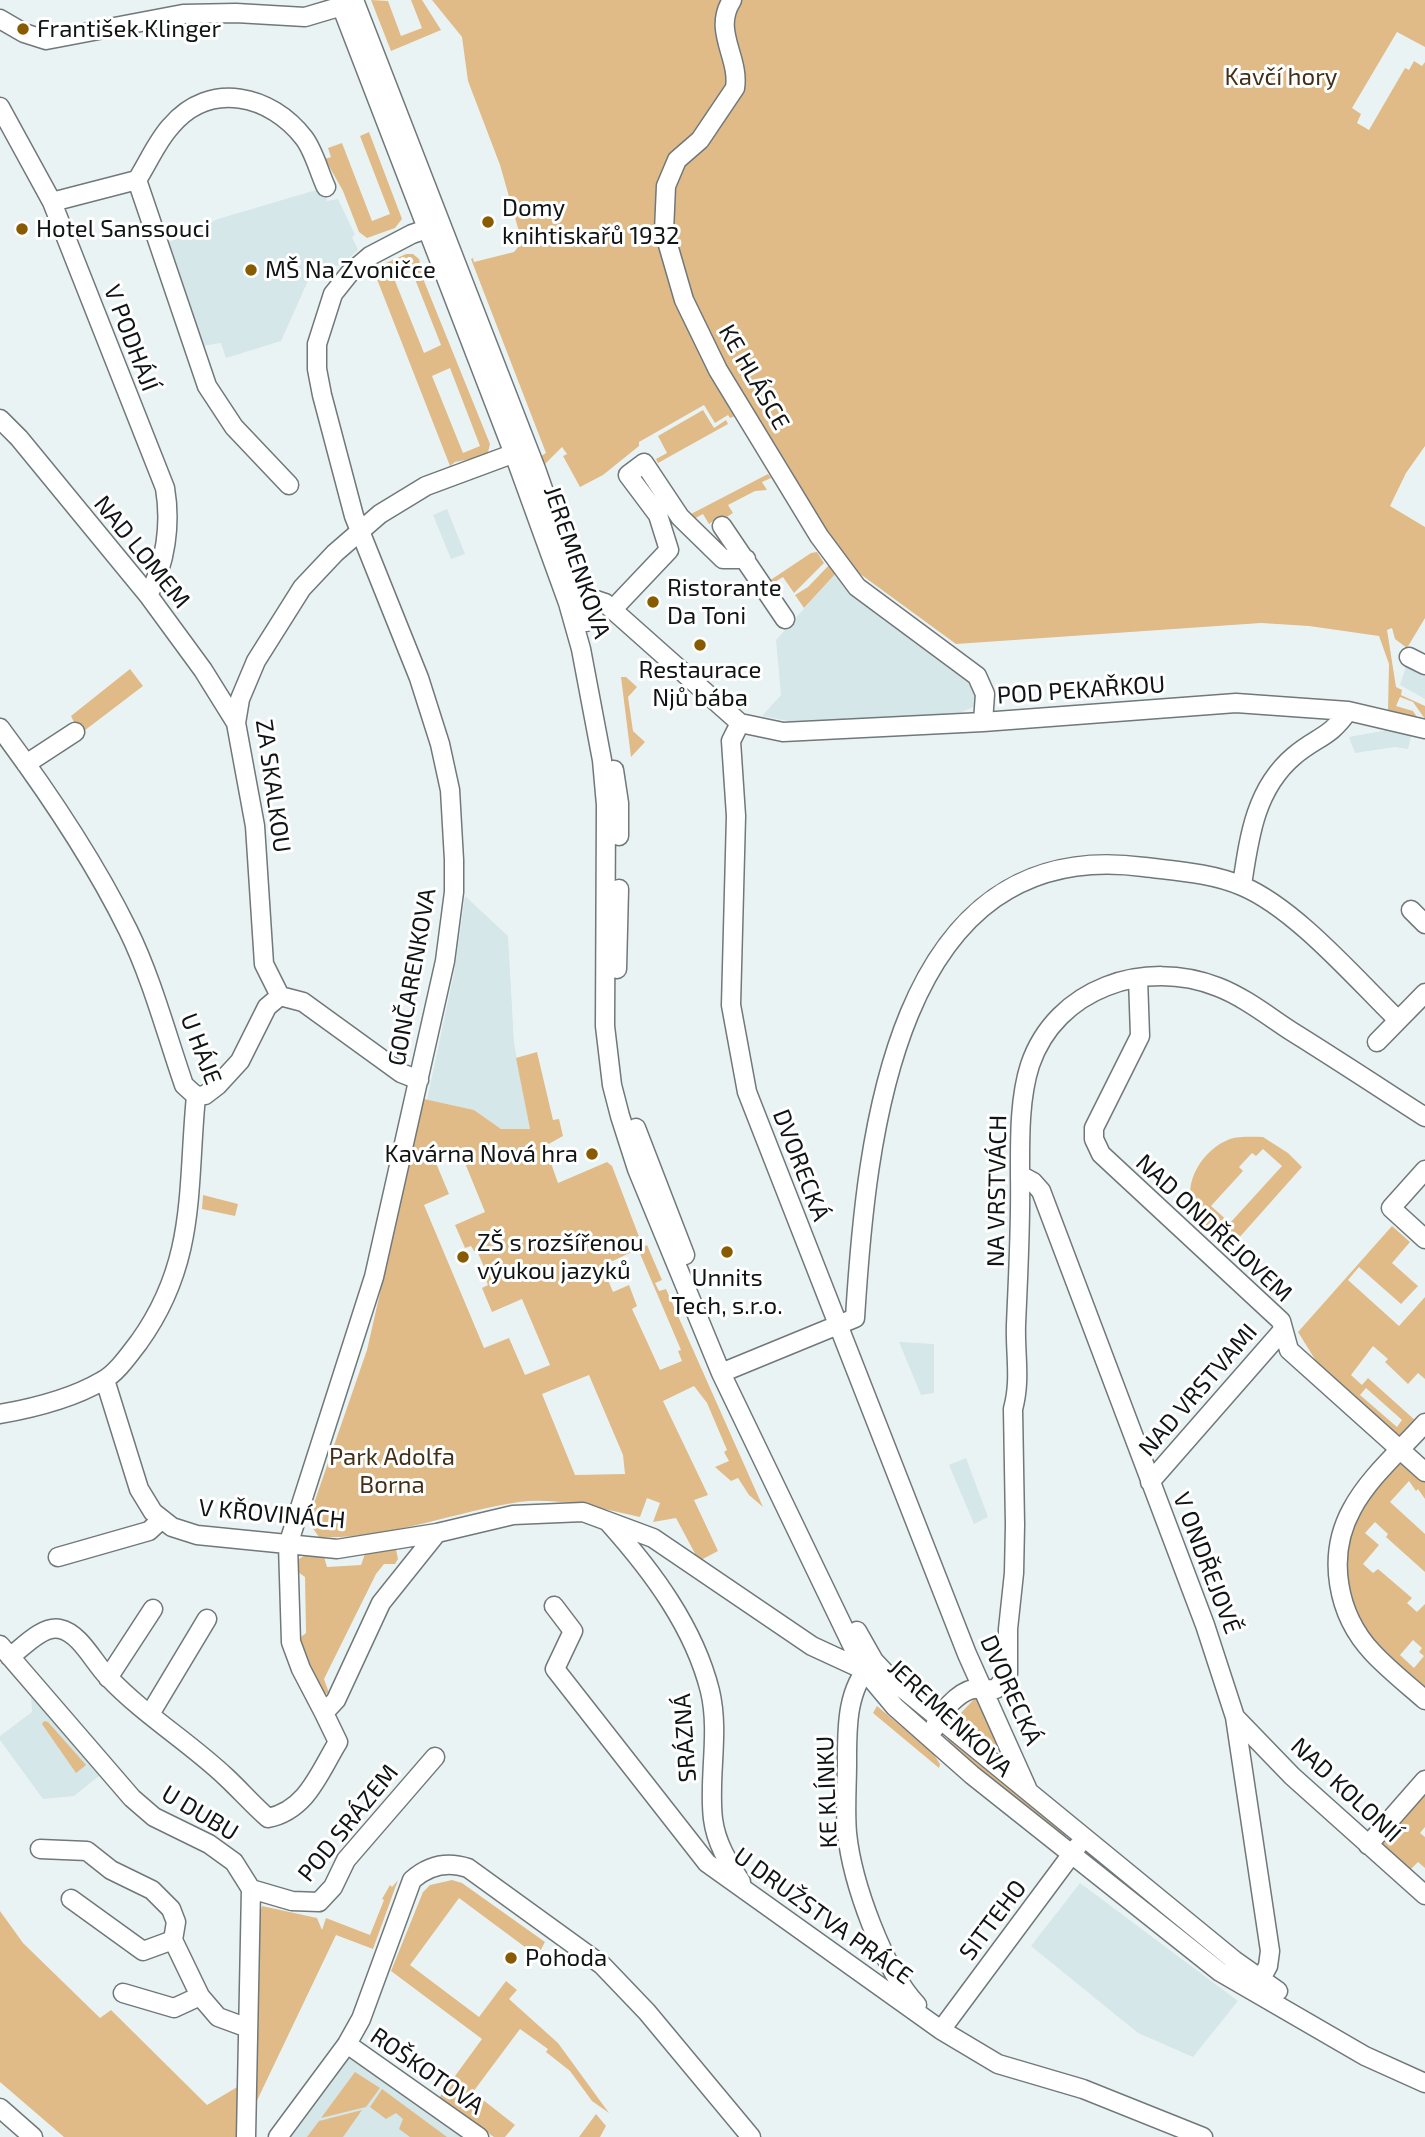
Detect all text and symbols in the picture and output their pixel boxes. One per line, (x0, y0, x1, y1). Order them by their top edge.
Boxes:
place label: František Klinger (37, 15, 221, 43)
marker: František Klinger (15, 21, 31, 37)
park label: Kavčí hory (1225, 63, 1337, 91)
place label: Domy knihtiskařů 1932 (502, 194, 680, 250)
marker: Domy knihtiskařů 1932 (480, 214, 496, 230)
place label: Hotel Sanssouci (36, 215, 210, 243)
marker: Hotel Sanssouci (14, 221, 30, 237)
place label: MŠ Na Zvoničce (265, 256, 436, 284)
marker: MŠ Na Zvoničce (243, 262, 259, 278)
street label: V PODHÁJÍ (98, 281, 164, 395)
street label: KE HLÁSCE (712, 319, 796, 435)
street label: JEREMENKOVA (537, 482, 617, 642)
street label: NAD LOMEM (88, 490, 196, 614)
place label: Ristorante Da Toni (667, 574, 782, 630)
marker: Ristorante Da Toni (645, 594, 661, 610)
marker: Restaurace Njů bába (692, 637, 708, 653)
place label: Restaurace Njů bába (638, 656, 762, 712)
street label: POD PEKAŘKOU (996, 670, 1166, 710)
street label: ZA SKALKOU (249, 717, 297, 855)
street label: GONČARENKOVA (382, 886, 442, 1068)
street label: U HÁJE (174, 1009, 228, 1089)
street label: DVORECKÁ (767, 1105, 835, 1225)
street label: NA VRSTVÁCH (981, 1115, 1013, 1267)
place label: Kavárna Nová hra (384, 1140, 578, 1168)
marker: Kavárna Nová hra (584, 1146, 600, 1162)
street label: NAD ONDŘEJOVEM (1130, 1148, 1298, 1308)
place label: ZŠ s rozšířenou výukou jazyků (477, 1229, 644, 1285)
marker: Unnits Tech, s.r.o. (719, 1244, 735, 1260)
marker: ZŠ s rozšířenou výukou jazyků (455, 1249, 471, 1265)
place label: Unnits Tech, s.r.o. (671, 1264, 783, 1320)
street label: NAD VRSTVAMI (1133, 1318, 1263, 1462)
park label: Park Adolfa Borna (329, 1443, 455, 1499)
street label: V ONDŘEJOVĚ (1167, 1488, 1247, 1638)
street label: V KŘOVINÁCH (197, 1493, 347, 1535)
street label: DVORECKÁ (974, 1631, 1048, 1749)
street label: JEREMENKOVA (882, 1653, 1018, 1783)
street label: SRÁZNÁ (668, 1693, 702, 1783)
street label: NAD KOLONIÍ (1285, 1732, 1407, 1848)
street label: KE KLÍNKU (811, 1735, 843, 1849)
street label: POD SRÁZEM (292, 1758, 404, 1888)
street label: U DUBU (157, 1779, 243, 1847)
street label: U DRUŽSTVA PRÁCE (728, 1841, 918, 1991)
street label: SITTEHO (953, 1874, 1033, 1966)
place label: Pohoda (525, 1944, 607, 1972)
marker: Pohoda (503, 1950, 519, 1966)
street label: ROŠKOTOVA (365, 2021, 489, 2121)

